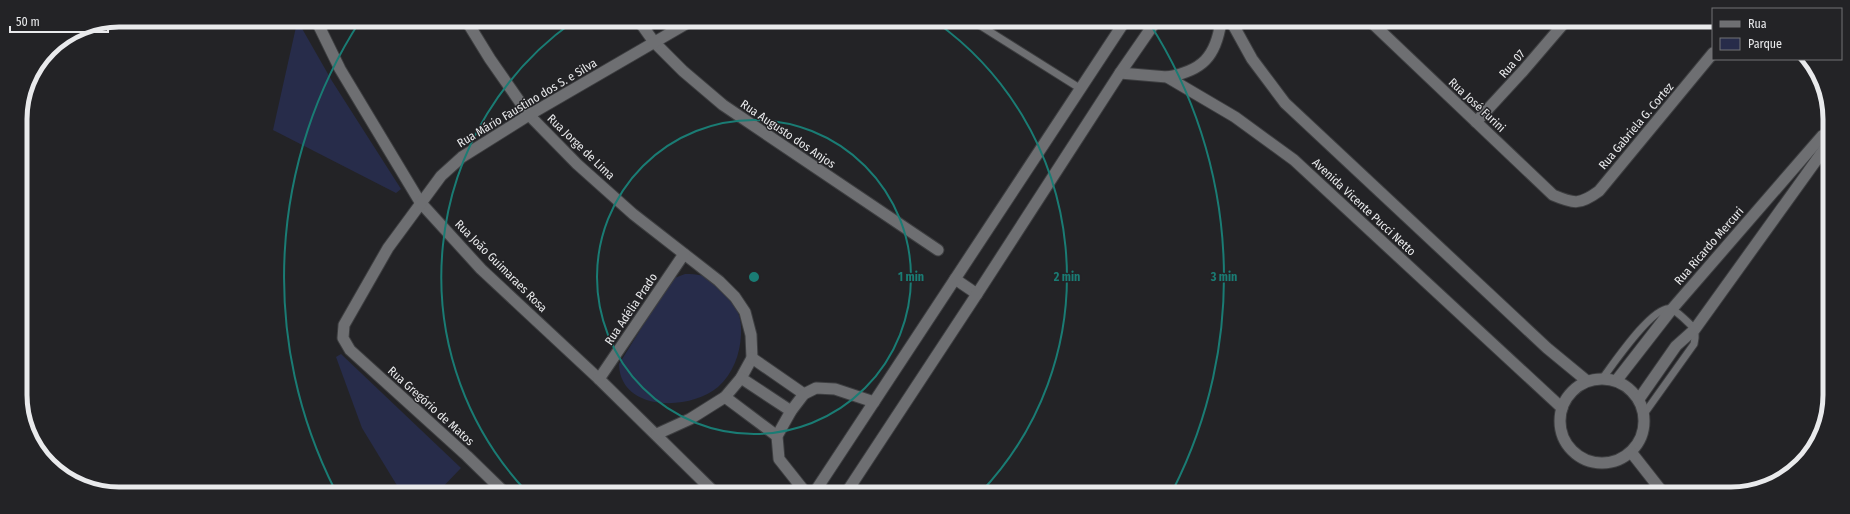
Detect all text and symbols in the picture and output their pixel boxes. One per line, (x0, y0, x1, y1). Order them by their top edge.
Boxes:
scale bar (10, 8, 108, 34)
legend (1712, 8, 1842, 60)
text: 50 m (16, 15, 40, 29)
text: Rua (1748, 17, 1767, 31)
text: Parque (1748, 37, 1782, 51)
street label: Rua 07 (1496, 47, 1528, 81)
street label: Rua Mário Faustino dos S. e Silva (455, 56, 599, 150)
street label: Rua José Furini (1446, 75, 1508, 135)
street label: Rua Gabriela G. Cortez (1596, 80, 1676, 172)
street label: Rua Augusto dos Anjos (738, 97, 838, 171)
street label: Rua Jorge de Lima (545, 111, 618, 183)
street label: Avenida Vicente Pucci Netto (1309, 155, 1419, 259)
street label: Rua Ricardo Mercuri (1671, 204, 1747, 288)
street label: Rua João Guimaraes Rosa (452, 217, 550, 315)
street label: Rua Adélia Prado (602, 270, 660, 348)
centre of rings (747, 270, 761, 284)
text: 1 min (898, 270, 924, 284)
text: 2 min (1053, 270, 1080, 284)
text: 3 min (1210, 270, 1237, 284)
street label: Rua Gregório de Matos (385, 364, 477, 448)

